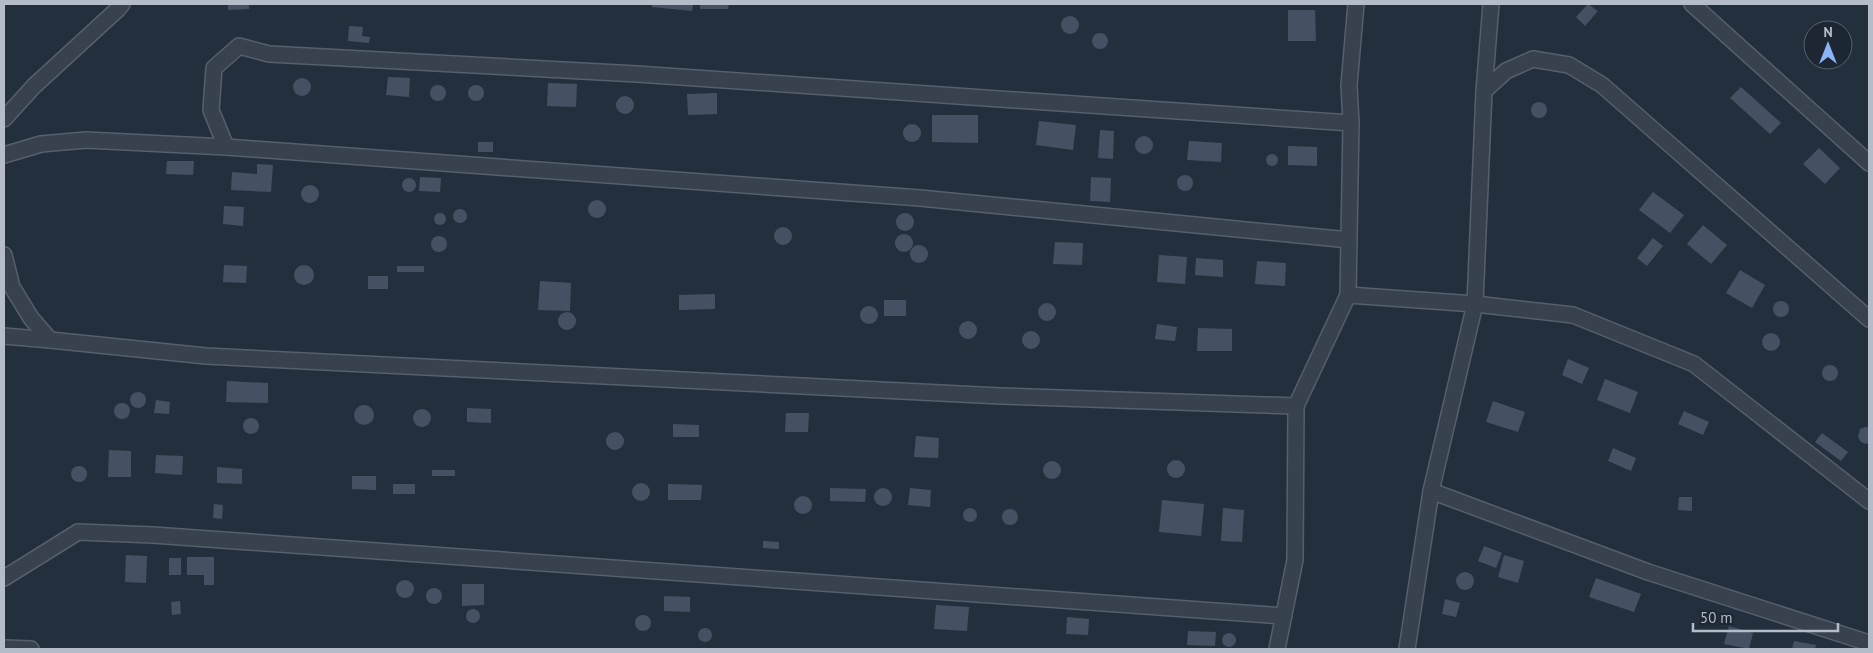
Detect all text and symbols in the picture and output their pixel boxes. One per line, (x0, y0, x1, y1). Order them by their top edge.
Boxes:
north arrow (1803, 20, 1853, 70)
text: N (1823, 23, 1833, 41)
scale bar (1693, 600, 1838, 632)
text: 50 m (1700, 608, 1733, 627)

